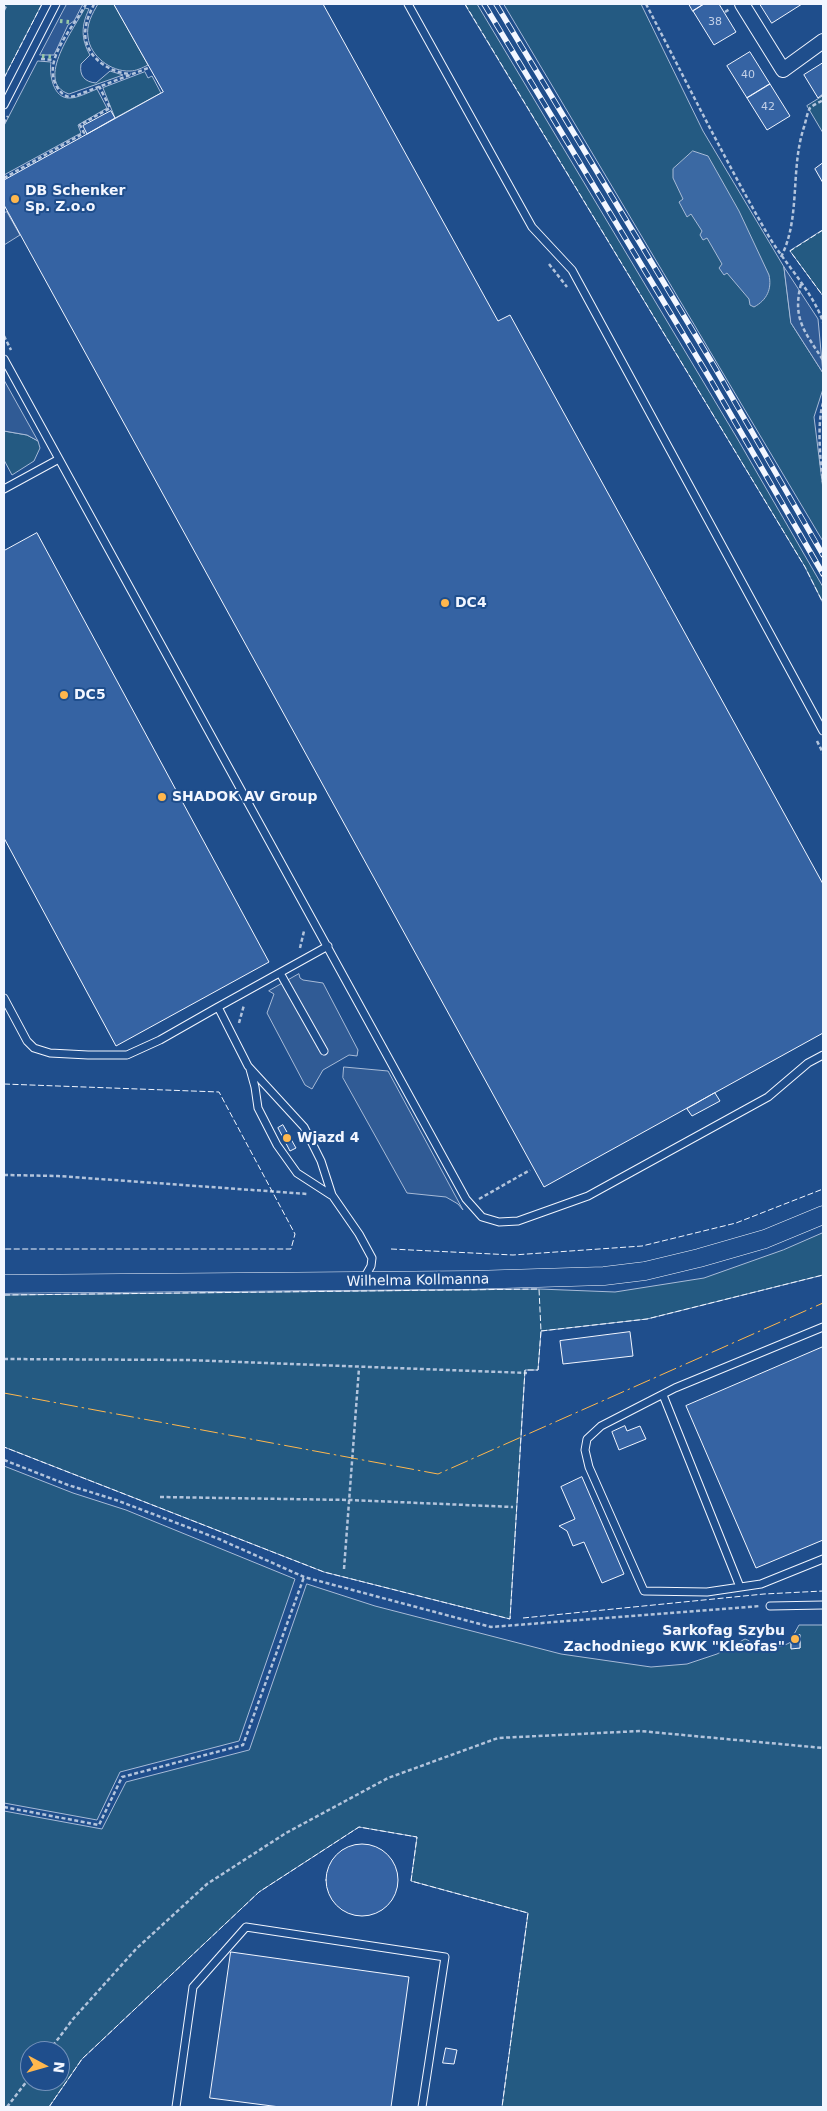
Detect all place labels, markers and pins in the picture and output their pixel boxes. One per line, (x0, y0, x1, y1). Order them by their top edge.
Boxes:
place label: DB Schenker Sp. Z.o.o (25, 183, 125, 216)
marker: DB Schenker Sp. Z.o.o (9, 193, 21, 205)
place label: DC4 (455, 595, 487, 611)
marker: DC4 (439, 597, 451, 609)
place label: DC5 (74, 687, 106, 703)
marker: DC5 (58, 689, 70, 701)
place label: SHADOK AV Group (172, 789, 317, 805)
marker: SHADOK AV Group (156, 791, 168, 803)
place label: Wjazd 4 (297, 1130, 359, 1146)
marker: Wjazd 4 (281, 1132, 293, 1144)
place label: Sarkofag Szybu Zachodniego KWK "Kleofas" (563, 1623, 785, 1655)
marker: Sarkofag Szybu Zachodniego KWK "Kleofas" (789, 1633, 801, 1645)

